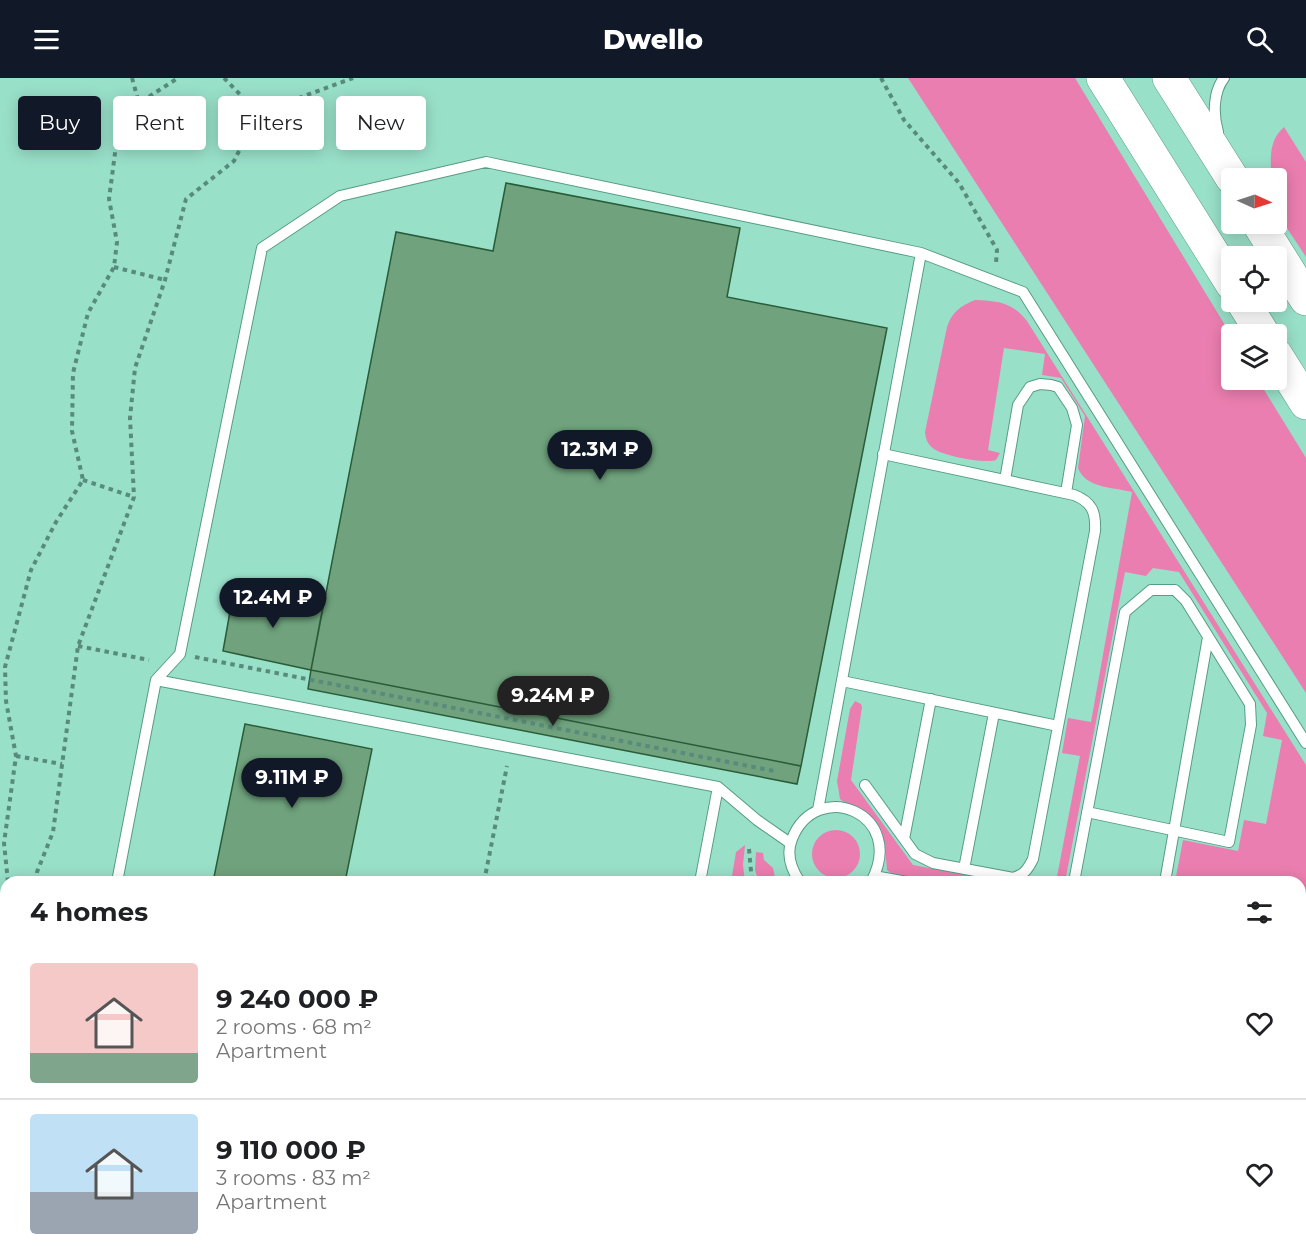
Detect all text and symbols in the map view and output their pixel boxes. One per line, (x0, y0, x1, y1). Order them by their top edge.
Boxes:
icon: menu (30, 23, 63, 56)
text: Dwello (603, 23, 703, 56)
icon: search (1243, 23, 1276, 56)
chip: Buy (18, 96, 101, 150)
chip: Rent (113, 96, 206, 150)
chip: Filters (218, 96, 324, 150)
chip: New (336, 96, 426, 150)
north arrow (1221, 168, 1287, 234)
map controls (1221, 168, 1287, 390)
button: locate (1221, 246, 1287, 312)
button: layers (1221, 324, 1287, 390)
pin: 12.3M ₽ (545, 430, 655, 481)
text: 12.3M ₽ (561, 437, 639, 461)
pin: 12.4M ₽ (218, 578, 328, 629)
text: 12.4M ₽ (233, 585, 313, 609)
pin: 9.24M ₽ (498, 676, 608, 727)
text: 9.24M ₽ (511, 683, 595, 707)
pin: 9.11M ₽ (237, 758, 347, 809)
text: 9.11M ₽ (255, 765, 329, 789)
text: 4 homes (30, 896, 148, 928)
icon: filters (1243, 896, 1276, 929)
text: 9 240 000 ₽ (216, 983, 378, 1015)
icon: home (78, 987, 150, 1059)
icon: heart (1243, 1007, 1276, 1040)
text: 2 rooms · 68 m² (216, 1015, 372, 1039)
text: Apartment (216, 1039, 327, 1063)
text: 9 110 000 ₽ (216, 1134, 366, 1166)
icon: home (78, 1138, 150, 1210)
icon: heart (1243, 1158, 1276, 1191)
text: 3 rooms · 83 m² (216, 1166, 371, 1190)
text: Apartment (216, 1190, 327, 1214)

